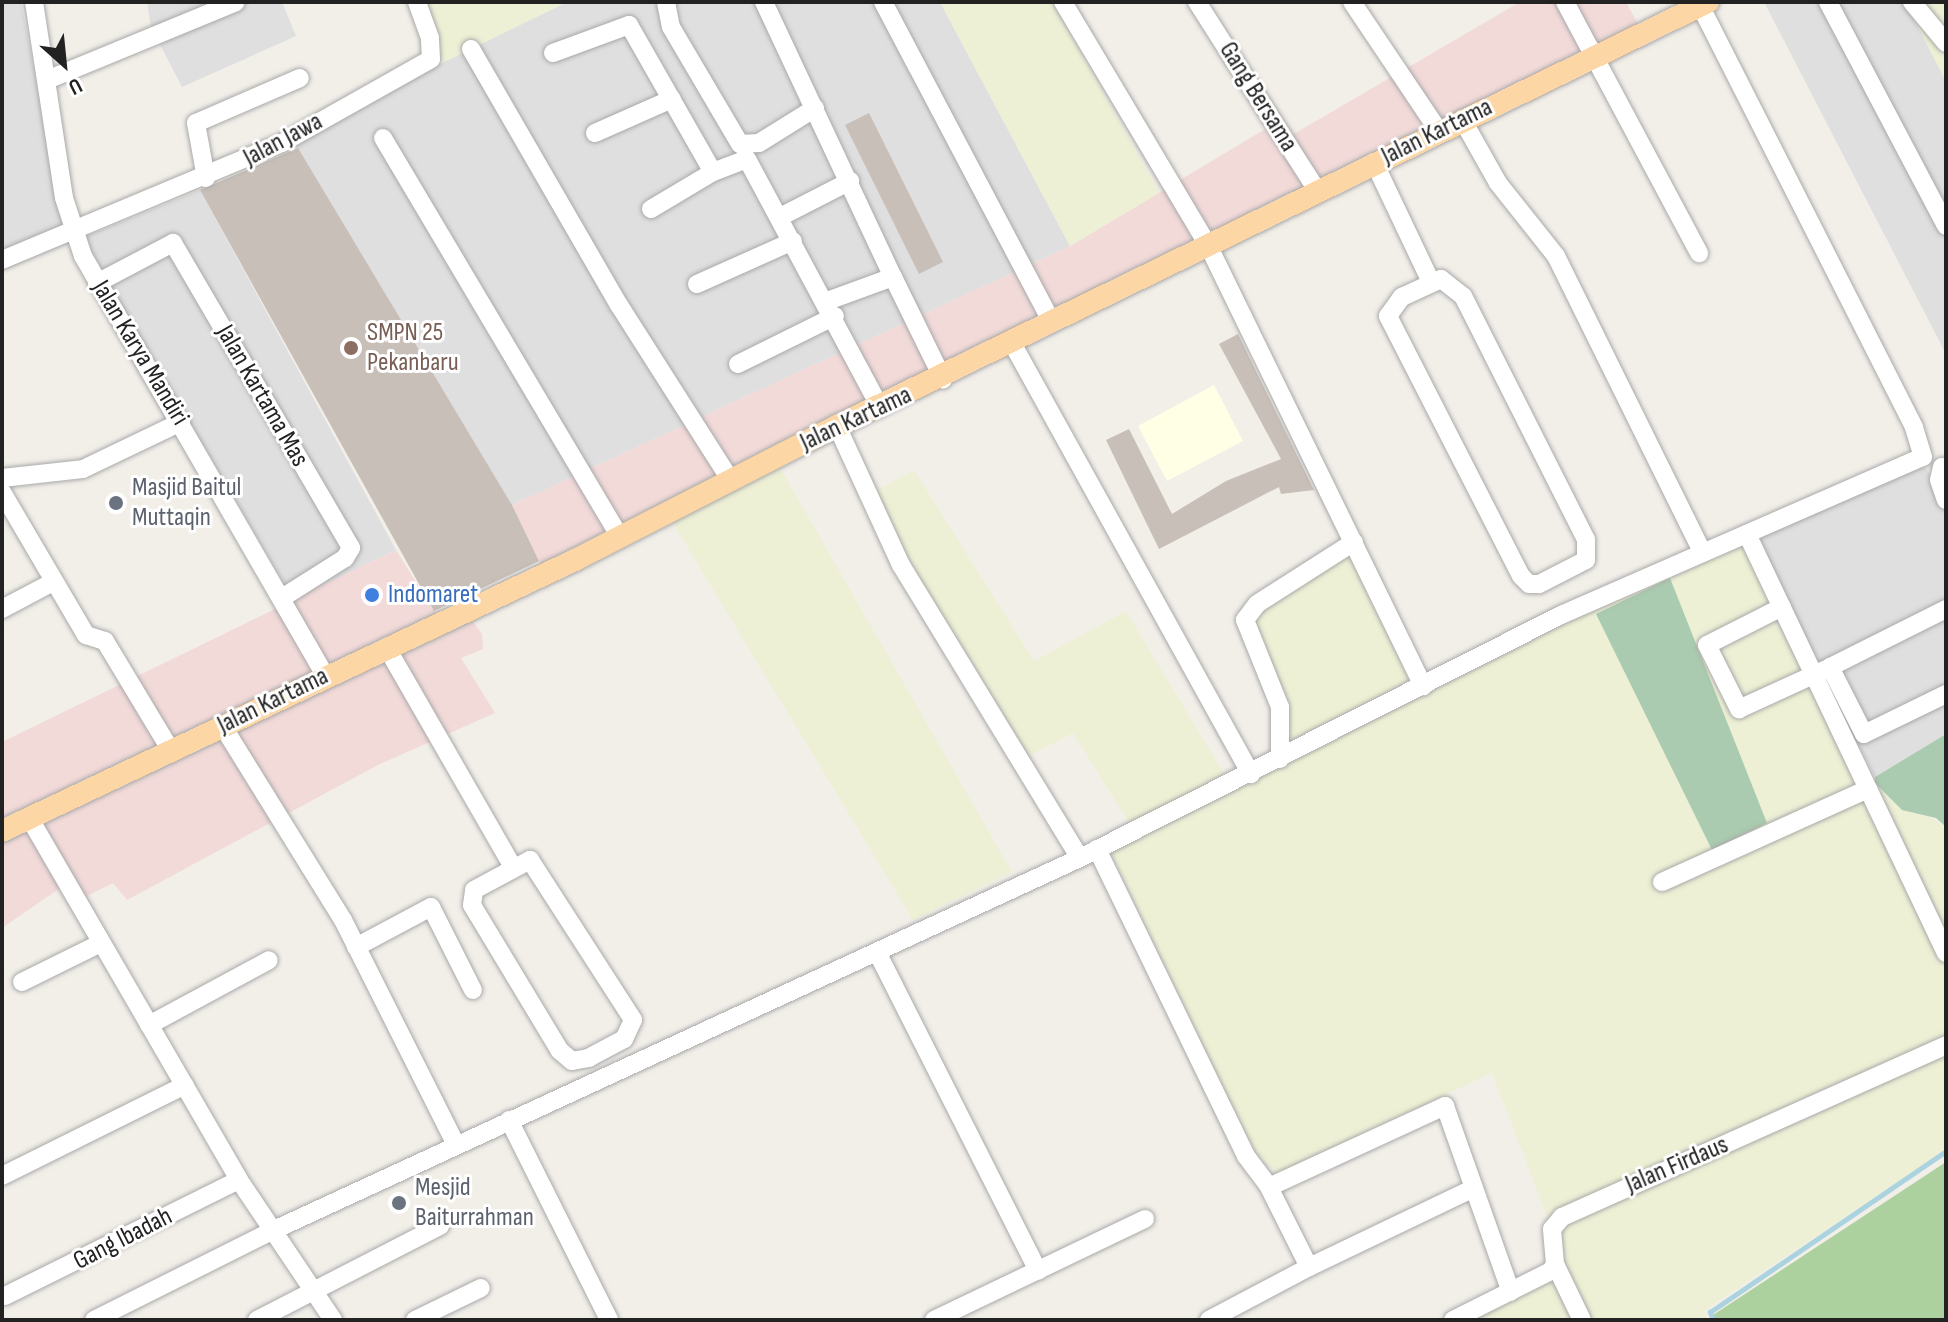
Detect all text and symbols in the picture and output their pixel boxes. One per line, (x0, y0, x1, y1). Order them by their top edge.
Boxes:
north arrow (24, 24, 104, 104)
street label: Gang Bersama (1212, 36, 1304, 158)
text: U (64, 71, 86, 100)
street label: Jalan Kartama (1377, 92, 1497, 172)
street label: Jalan Jawa (238, 106, 328, 174)
street label: Jalan Karya Mandiri (85, 275, 195, 431)
place label: SMPN 25 Pekanbaru (367, 317, 459, 378)
street label: Jalan Kartama Mas (209, 320, 315, 472)
marker: SMPN 25 Pekanbaru (342, 339, 360, 357)
street label: Jalan Kartama (795, 380, 917, 458)
place label: Masjid Baitul Muttaqin (132, 472, 241, 534)
marker: Masjid Baitul Muttaqin (107, 494, 125, 512)
place label: Indomaret (388, 579, 478, 611)
marker: Indomaret (363, 586, 381, 604)
street label: Jalan Kartama (213, 661, 333, 741)
street label: Jalan Firdaus (1621, 1129, 1733, 1201)
place label: Mesjid Baiturrahman (415, 1172, 534, 1234)
marker: Mesjid Baiturrahman (390, 1194, 408, 1212)
street label: Gang Ibadah (68, 1201, 178, 1277)

